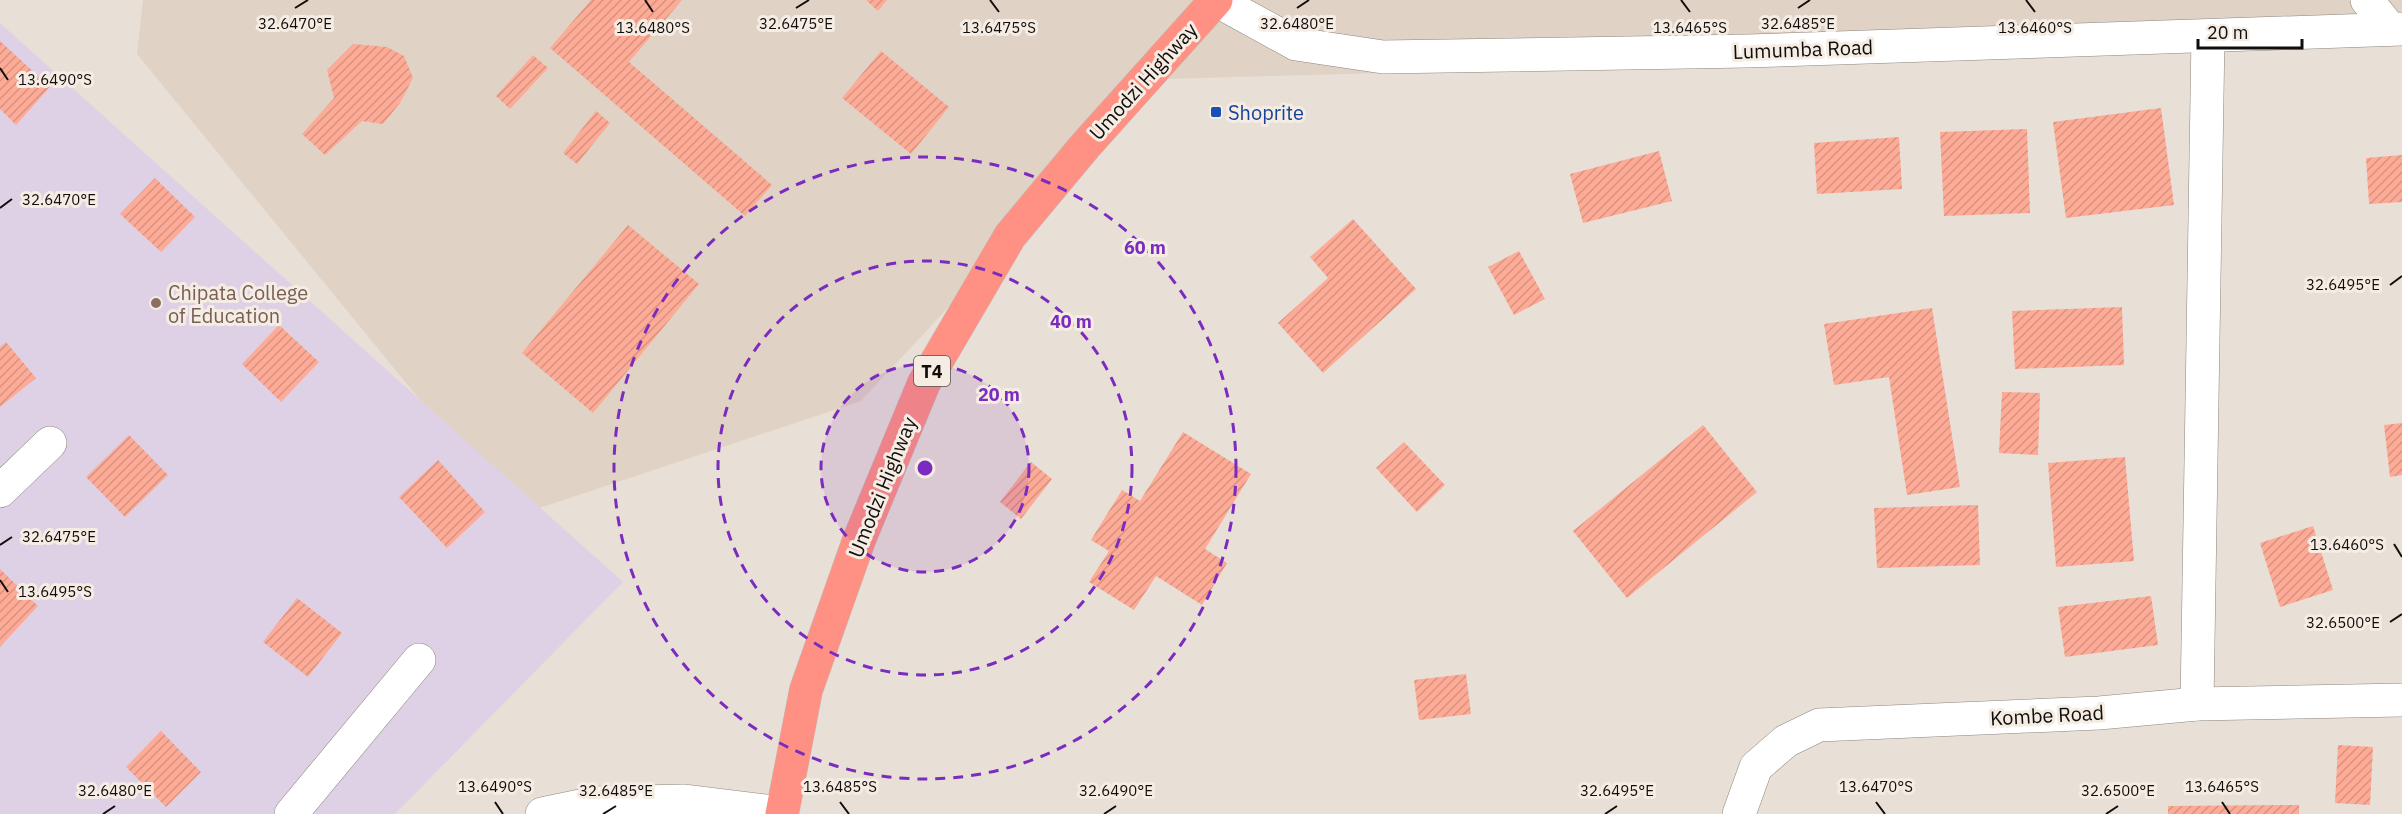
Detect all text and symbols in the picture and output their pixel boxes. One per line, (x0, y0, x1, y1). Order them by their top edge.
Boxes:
scale bar (2198, 12, 2302, 50)
text: 32.6470°E (258, 14, 332, 33)
text: 32.6475°E (759, 14, 833, 33)
text: 32.6480°E (1260, 14, 1334, 33)
text: 32.6485°E (1761, 14, 1835, 33)
street label: Umodzi Highway (1083, 16, 1203, 146)
text: 13.6480°S (616, 18, 690, 37)
text: 13.6475°S (962, 18, 1036, 37)
text: 13.6465°S (1653, 18, 1727, 37)
text: 13.6460°S (1998, 18, 2072, 37)
text: 20 m (2207, 21, 2249, 44)
street label: Lumumba Road (1732, 33, 1874, 65)
text: 13.6490°S (18, 70, 92, 89)
place label: Shoprite (1228, 99, 1304, 126)
marker: Shoprite (1209, 105, 1223, 119)
text: 32.6470°E (22, 190, 96, 209)
text: 60 m (1124, 236, 1166, 259)
text: 32.6495°E (2306, 275, 2380, 294)
place label: Chipata College of Education (168, 279, 308, 329)
marker: Chipata College of Education (149, 296, 163, 310)
text: 40 m (1050, 310, 1092, 333)
road number: T4 (914, 356, 950, 386)
text: 20 m (978, 383, 1020, 406)
street label: Umodzi Highway (841, 413, 923, 561)
centre of rings (915, 458, 935, 478)
text: 32.6475°E (22, 527, 96, 546)
text: 13.6460°S (2310, 535, 2384, 554)
text: 13.6495°S (18, 582, 92, 601)
text: 32.6500°E (2306, 613, 2380, 632)
street label: Kombe Road (1989, 699, 2105, 731)
text: 13.6490°S (458, 777, 532, 796)
text: 13.6485°S (803, 777, 877, 796)
text: 13.6470°S (1839, 777, 1913, 796)
text: 13.6465°S (2185, 777, 2259, 796)
text: 32.6480°E (78, 781, 152, 800)
text: 32.6485°E (579, 781, 653, 800)
text: 32.6490°E (1079, 781, 1153, 800)
text: 32.6495°E (1580, 781, 1654, 800)
text: 32.6500°E (2081, 781, 2155, 800)

